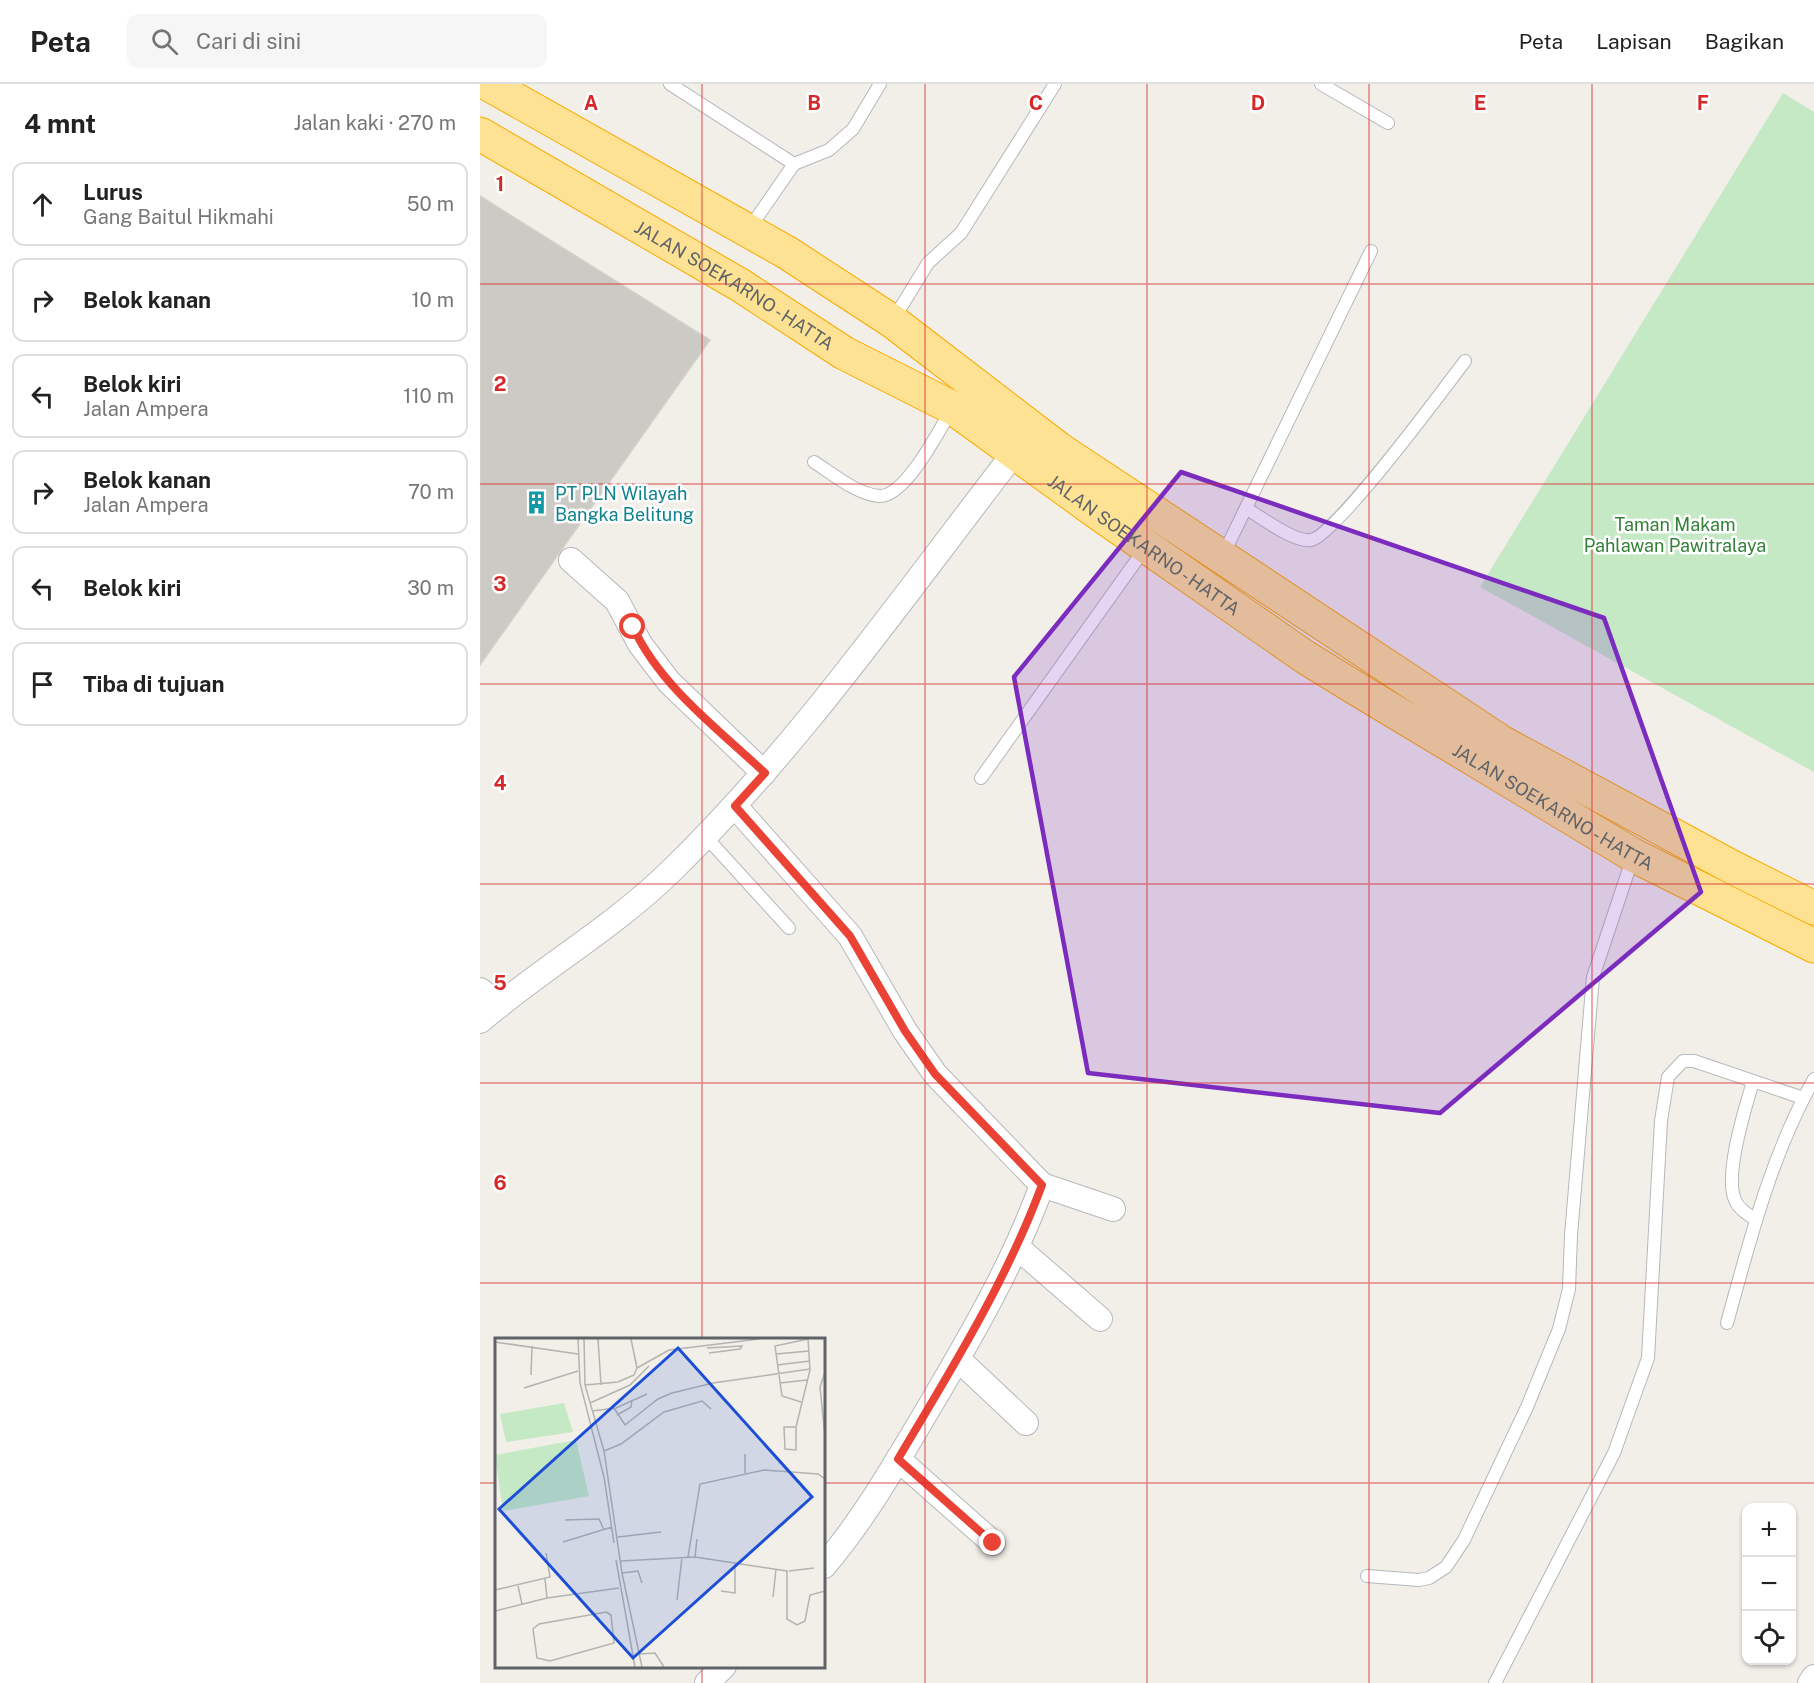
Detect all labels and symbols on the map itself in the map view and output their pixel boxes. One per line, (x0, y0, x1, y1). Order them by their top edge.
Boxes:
text: A (584, 91, 598, 115)
text: B (807, 91, 821, 115)
text: C (1029, 91, 1043, 115)
text: D (1251, 91, 1265, 115)
text: E (1474, 91, 1486, 115)
text: F (1697, 91, 1709, 115)
text: 1 (496, 172, 504, 196)
street label: JALAN SOEKARNO - HATTA (631, 216, 838, 354)
text: 2 (494, 372, 506, 396)
street label: JALAN SOEKARNO - HATTA (1044, 470, 1244, 619)
place label: PT PLN Wilayah Bangka Belitung (555, 483, 694, 525)
building icon: PT PLN Wilayah Bangka Belitung (524, 490, 550, 516)
park label: Taman Makam Pahlawan Pawitralaya (1584, 514, 1766, 556)
text: 3 (493, 572, 507, 596)
route start (619, 613, 645, 639)
street label: JALAN SOEKARNO - HATTA (1449, 739, 1657, 874)
text: 4 (493, 771, 507, 795)
text: 5 (493, 971, 507, 995)
text: 6 (493, 1171, 507, 1195)
inset map (495, 1338, 825, 1668)
route end (979, 1529, 1005, 1555)

